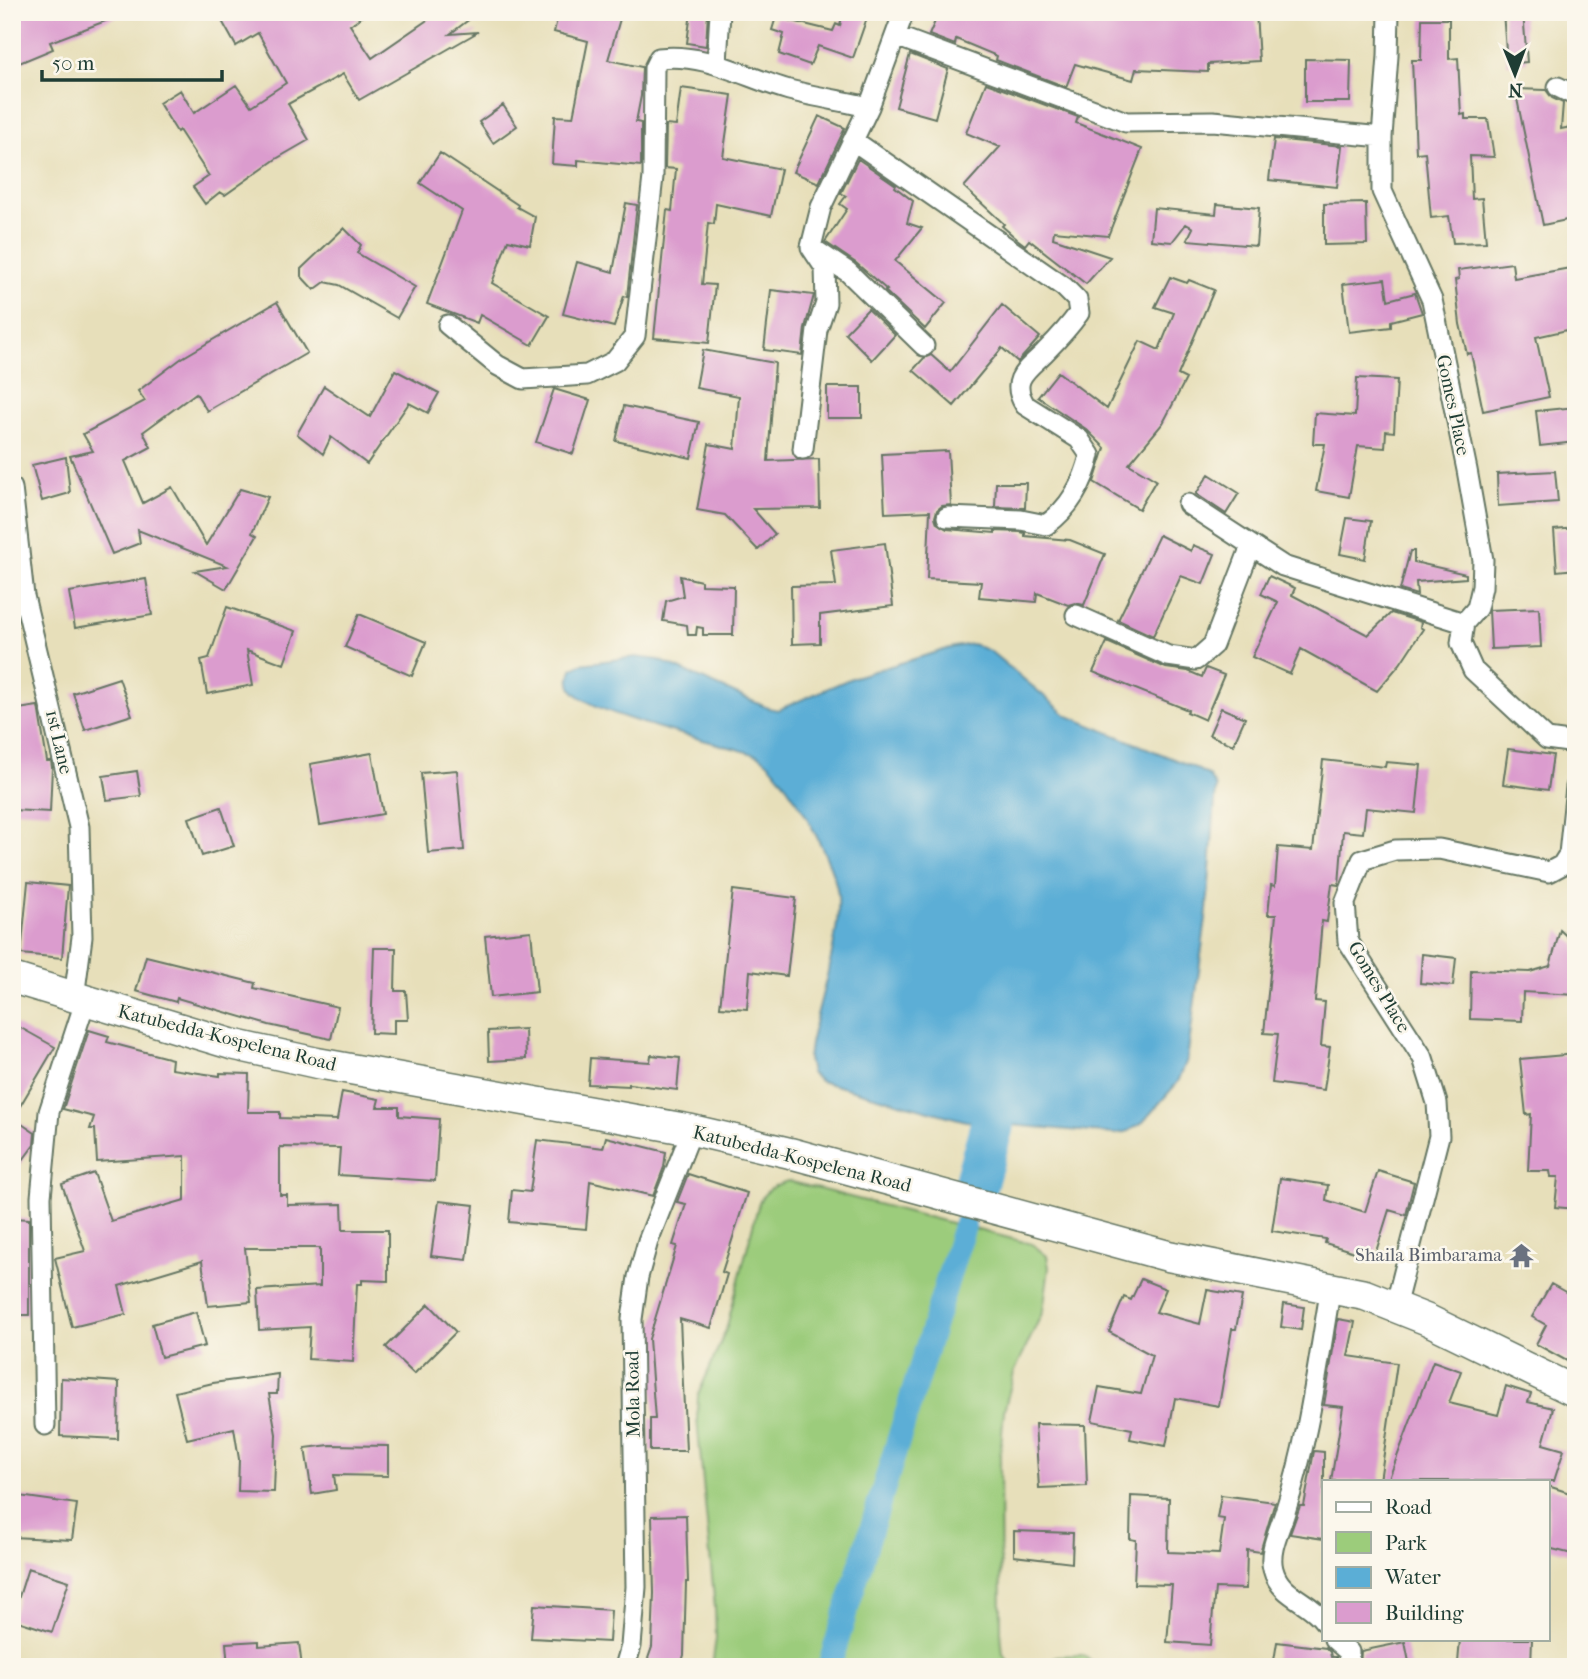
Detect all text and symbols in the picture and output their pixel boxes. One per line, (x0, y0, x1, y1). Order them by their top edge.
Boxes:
scale bar (42, 38, 222, 82)
north arrow (1480, 38, 1550, 108)
text: 50 m (52, 51, 95, 75)
text: N (1507, 79, 1523, 101)
street label: Gomes Place (1432, 353, 1474, 457)
street label: 1st Lane (41, 708, 77, 776)
street label: Gomes Place (1343, 937, 1415, 1037)
street label: Katubedda-Kospelena Road (115, 1000, 339, 1076)
street label: Katubedda-Kospelena Road (690, 1121, 914, 1197)
temple icon: Shaila Bimbarama (1508, 1241, 1536, 1269)
place label: Shaila Bimbarama (1355, 1244, 1502, 1266)
street label: Mola Road (621, 1350, 645, 1438)
legend (1322, 1480, 1550, 1640)
text: Road (1385, 1495, 1432, 1519)
text: Park (1385, 1531, 1427, 1555)
text: Water (1384, 1565, 1441, 1589)
text: Building (1385, 1601, 1464, 1625)

